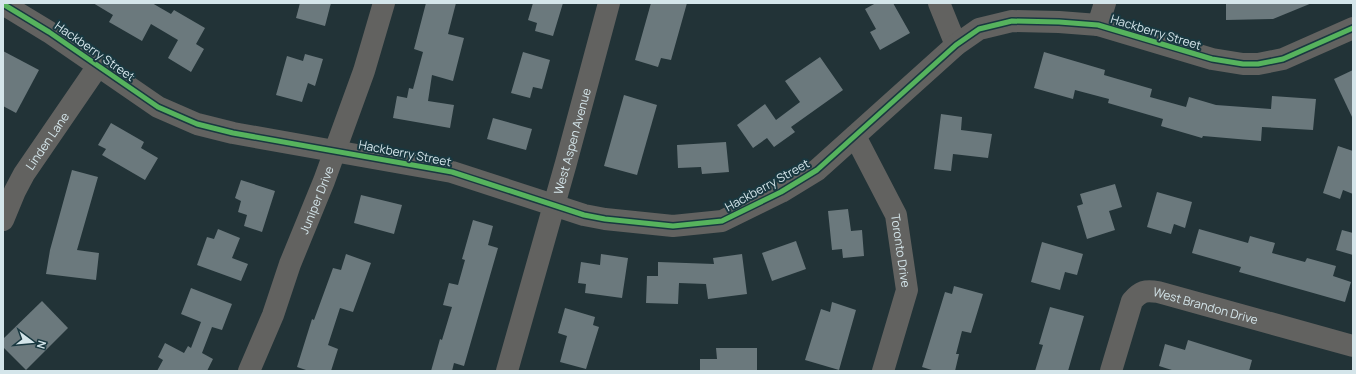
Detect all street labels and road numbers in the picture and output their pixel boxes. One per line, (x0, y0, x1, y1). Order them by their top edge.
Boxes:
street label: Hackberry Street (1109, 10, 1204, 54)
street label: Hackberry Street (52, 17, 139, 85)
street label: West Aspen Avenue (549, 86, 594, 196)
street label: Linden Lane (21, 108, 73, 173)
street label: Hackberry Street (357, 136, 453, 170)
street label: Hackberry Street (722, 155, 812, 215)
street label: Juniper Drive (295, 164, 337, 236)
street label: Toronto Drive (887, 213, 915, 288)
street label: West Brandon Drive (1151, 283, 1260, 328)

